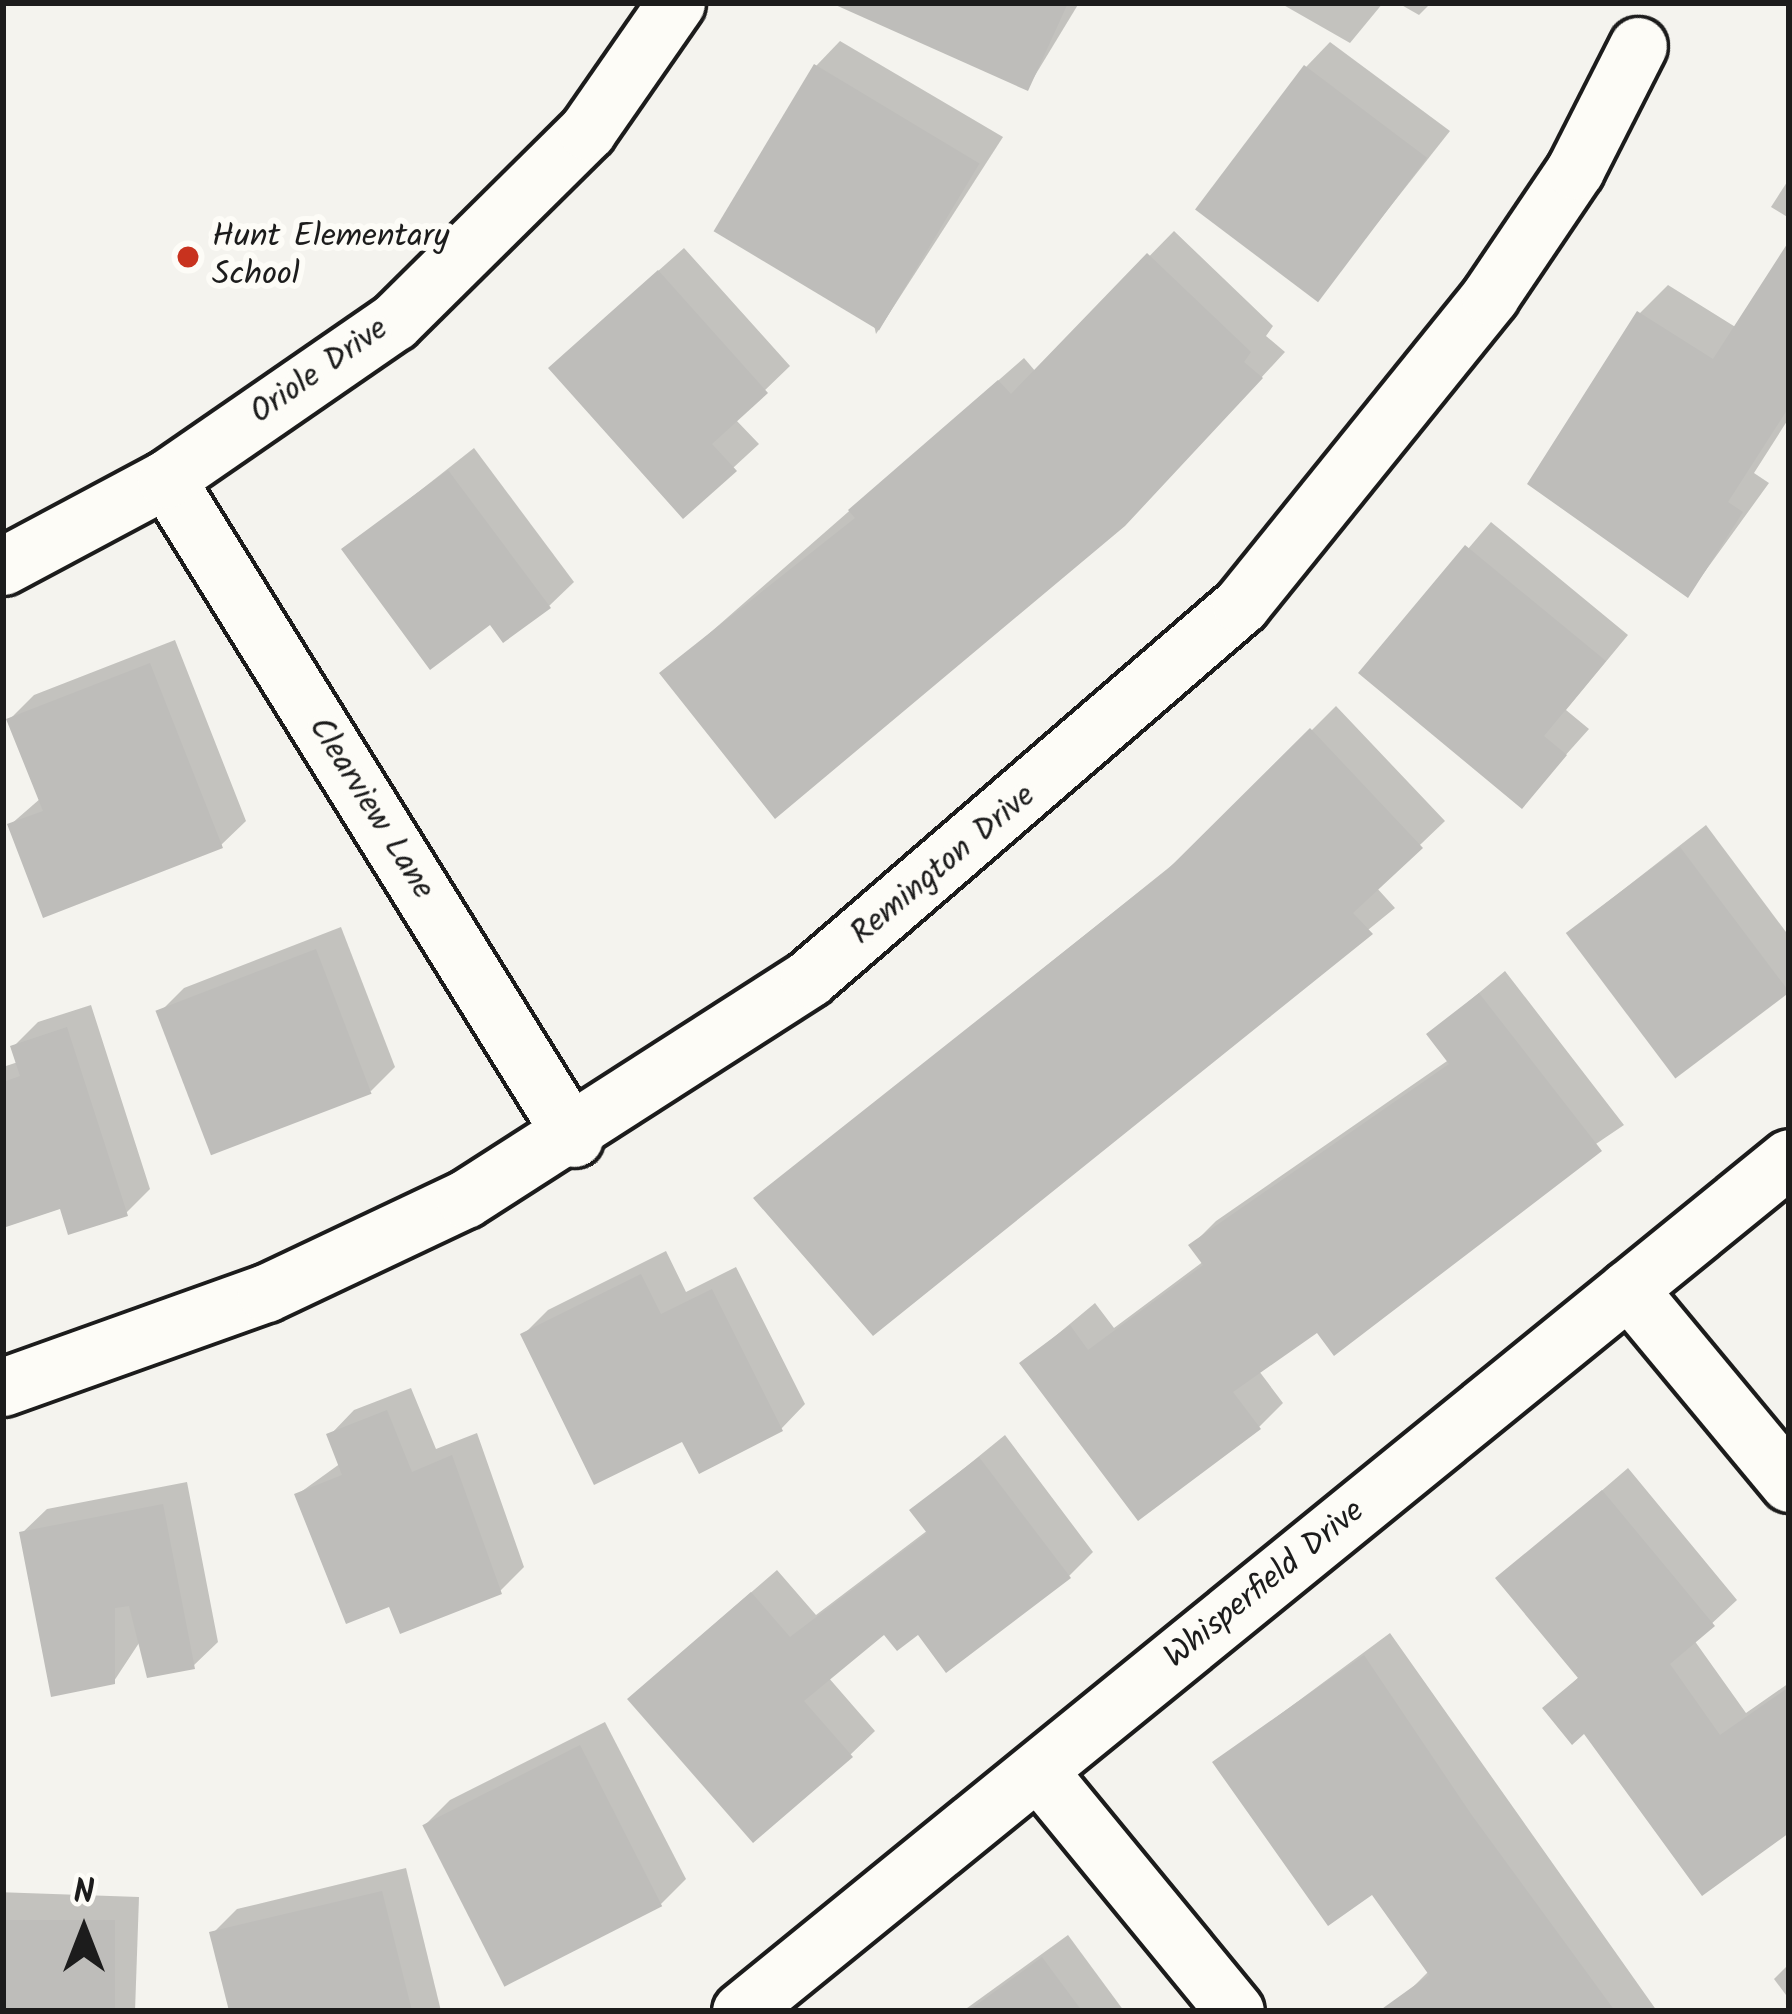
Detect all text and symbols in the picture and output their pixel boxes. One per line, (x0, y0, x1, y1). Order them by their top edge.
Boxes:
place label: Hunt Elementary School (212, 218, 449, 296)
marker: Hunt Elementary School (175, 244, 201, 270)
street label: Oriole Drive (244, 310, 396, 434)
street label: Clearview Lane (298, 711, 442, 907)
street label: Remington Drive (844, 777, 1044, 955)
street label: Whisperfield Drive (1157, 1492, 1373, 1678)
text: N (74, 1867, 94, 1920)
north arrow (24, 1870, 144, 1990)

